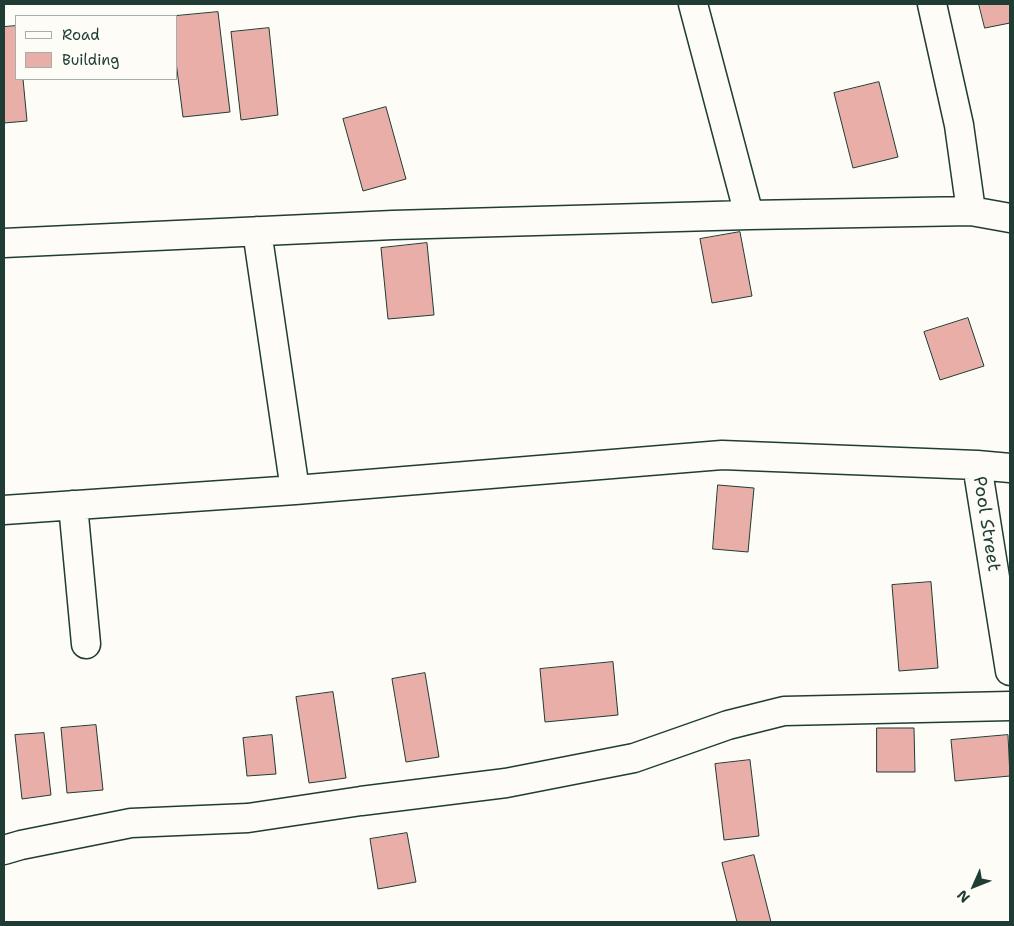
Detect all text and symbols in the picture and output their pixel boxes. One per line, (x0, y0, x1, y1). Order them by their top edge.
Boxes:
legend (15, 15, 178, 80)
text: Road (62, 25, 100, 45)
text: Building (62, 50, 119, 70)
street label: Pool Street (968, 475, 1004, 573)
north arrow (949, 861, 999, 911)
text: N (953, 886, 974, 907)

